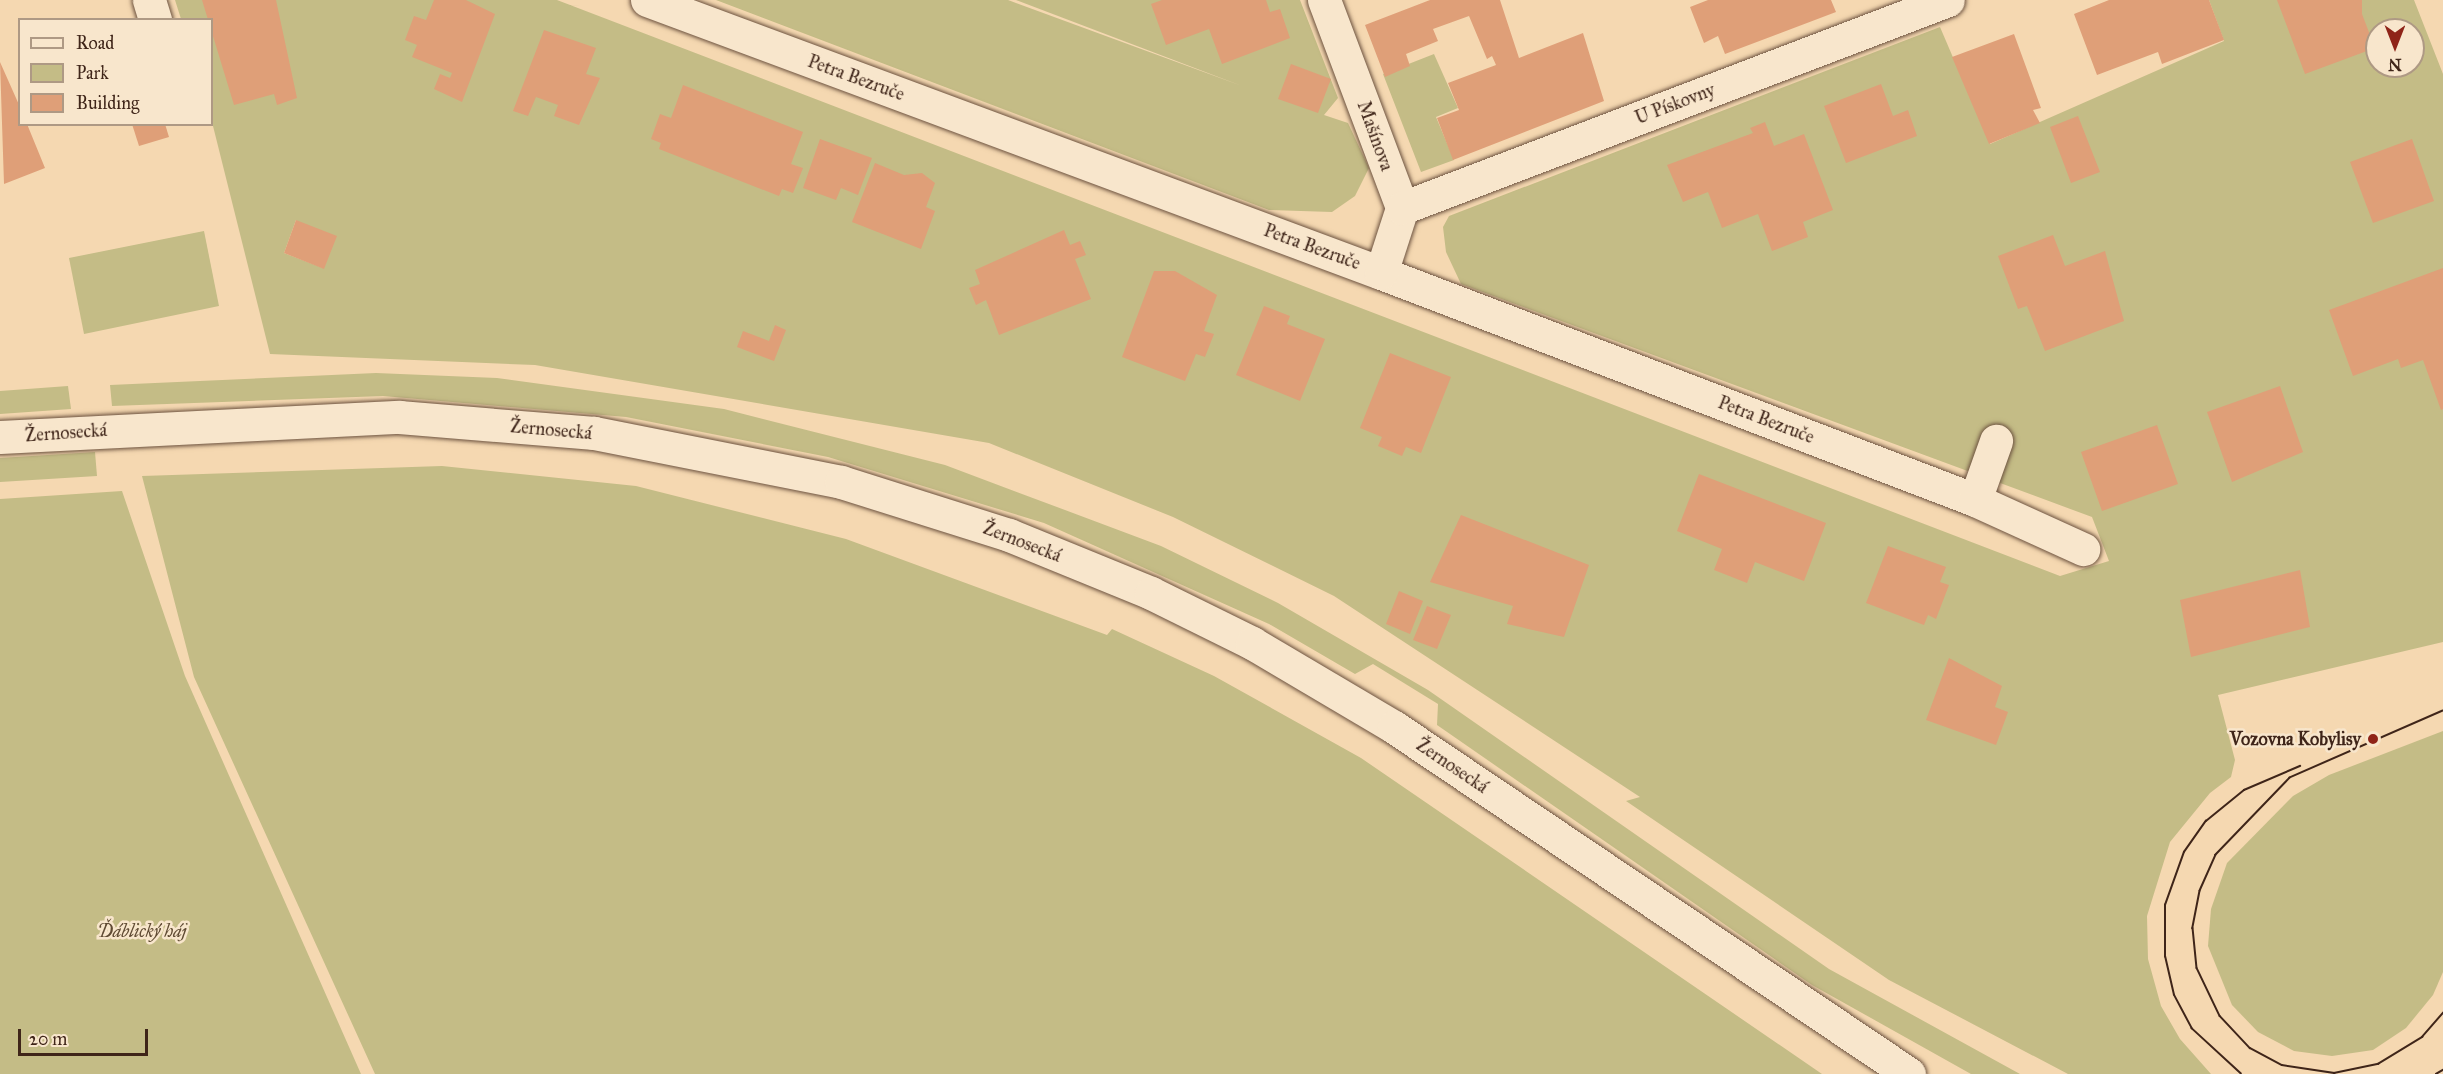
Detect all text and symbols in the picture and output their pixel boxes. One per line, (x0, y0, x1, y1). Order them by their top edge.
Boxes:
legend (18, 18, 213, 126)
north arrow (2365, 18, 2425, 78)
text: Road (76, 32, 114, 54)
street label: Petra Bezruče (805, 51, 907, 105)
text: N (2388, 55, 2402, 74)
text: Park (76, 62, 109, 84)
street label: U Pískovny (1632, 79, 1718, 129)
text: Building (76, 92, 139, 114)
street label: Mašínova (1352, 98, 1398, 174)
street label: Petra Bezruče (1261, 220, 1363, 274)
street label: Petra Bezruče (1715, 392, 1817, 448)
street label: Žernosecká (509, 416, 593, 444)
street label: Žernosecká (24, 419, 108, 447)
street label: Žernosecká (980, 517, 1064, 567)
place label: Vozovna Kobylisy (2230, 728, 2361, 750)
marker: Vozovna Kobylisy (2366, 732, 2380, 746)
street label: Žernosecká (1412, 734, 1492, 798)
park label: Ďáblický háj (97, 920, 187, 942)
scale bar (21, 1017, 152, 1055)
text: 20 m (29, 1028, 67, 1050)

